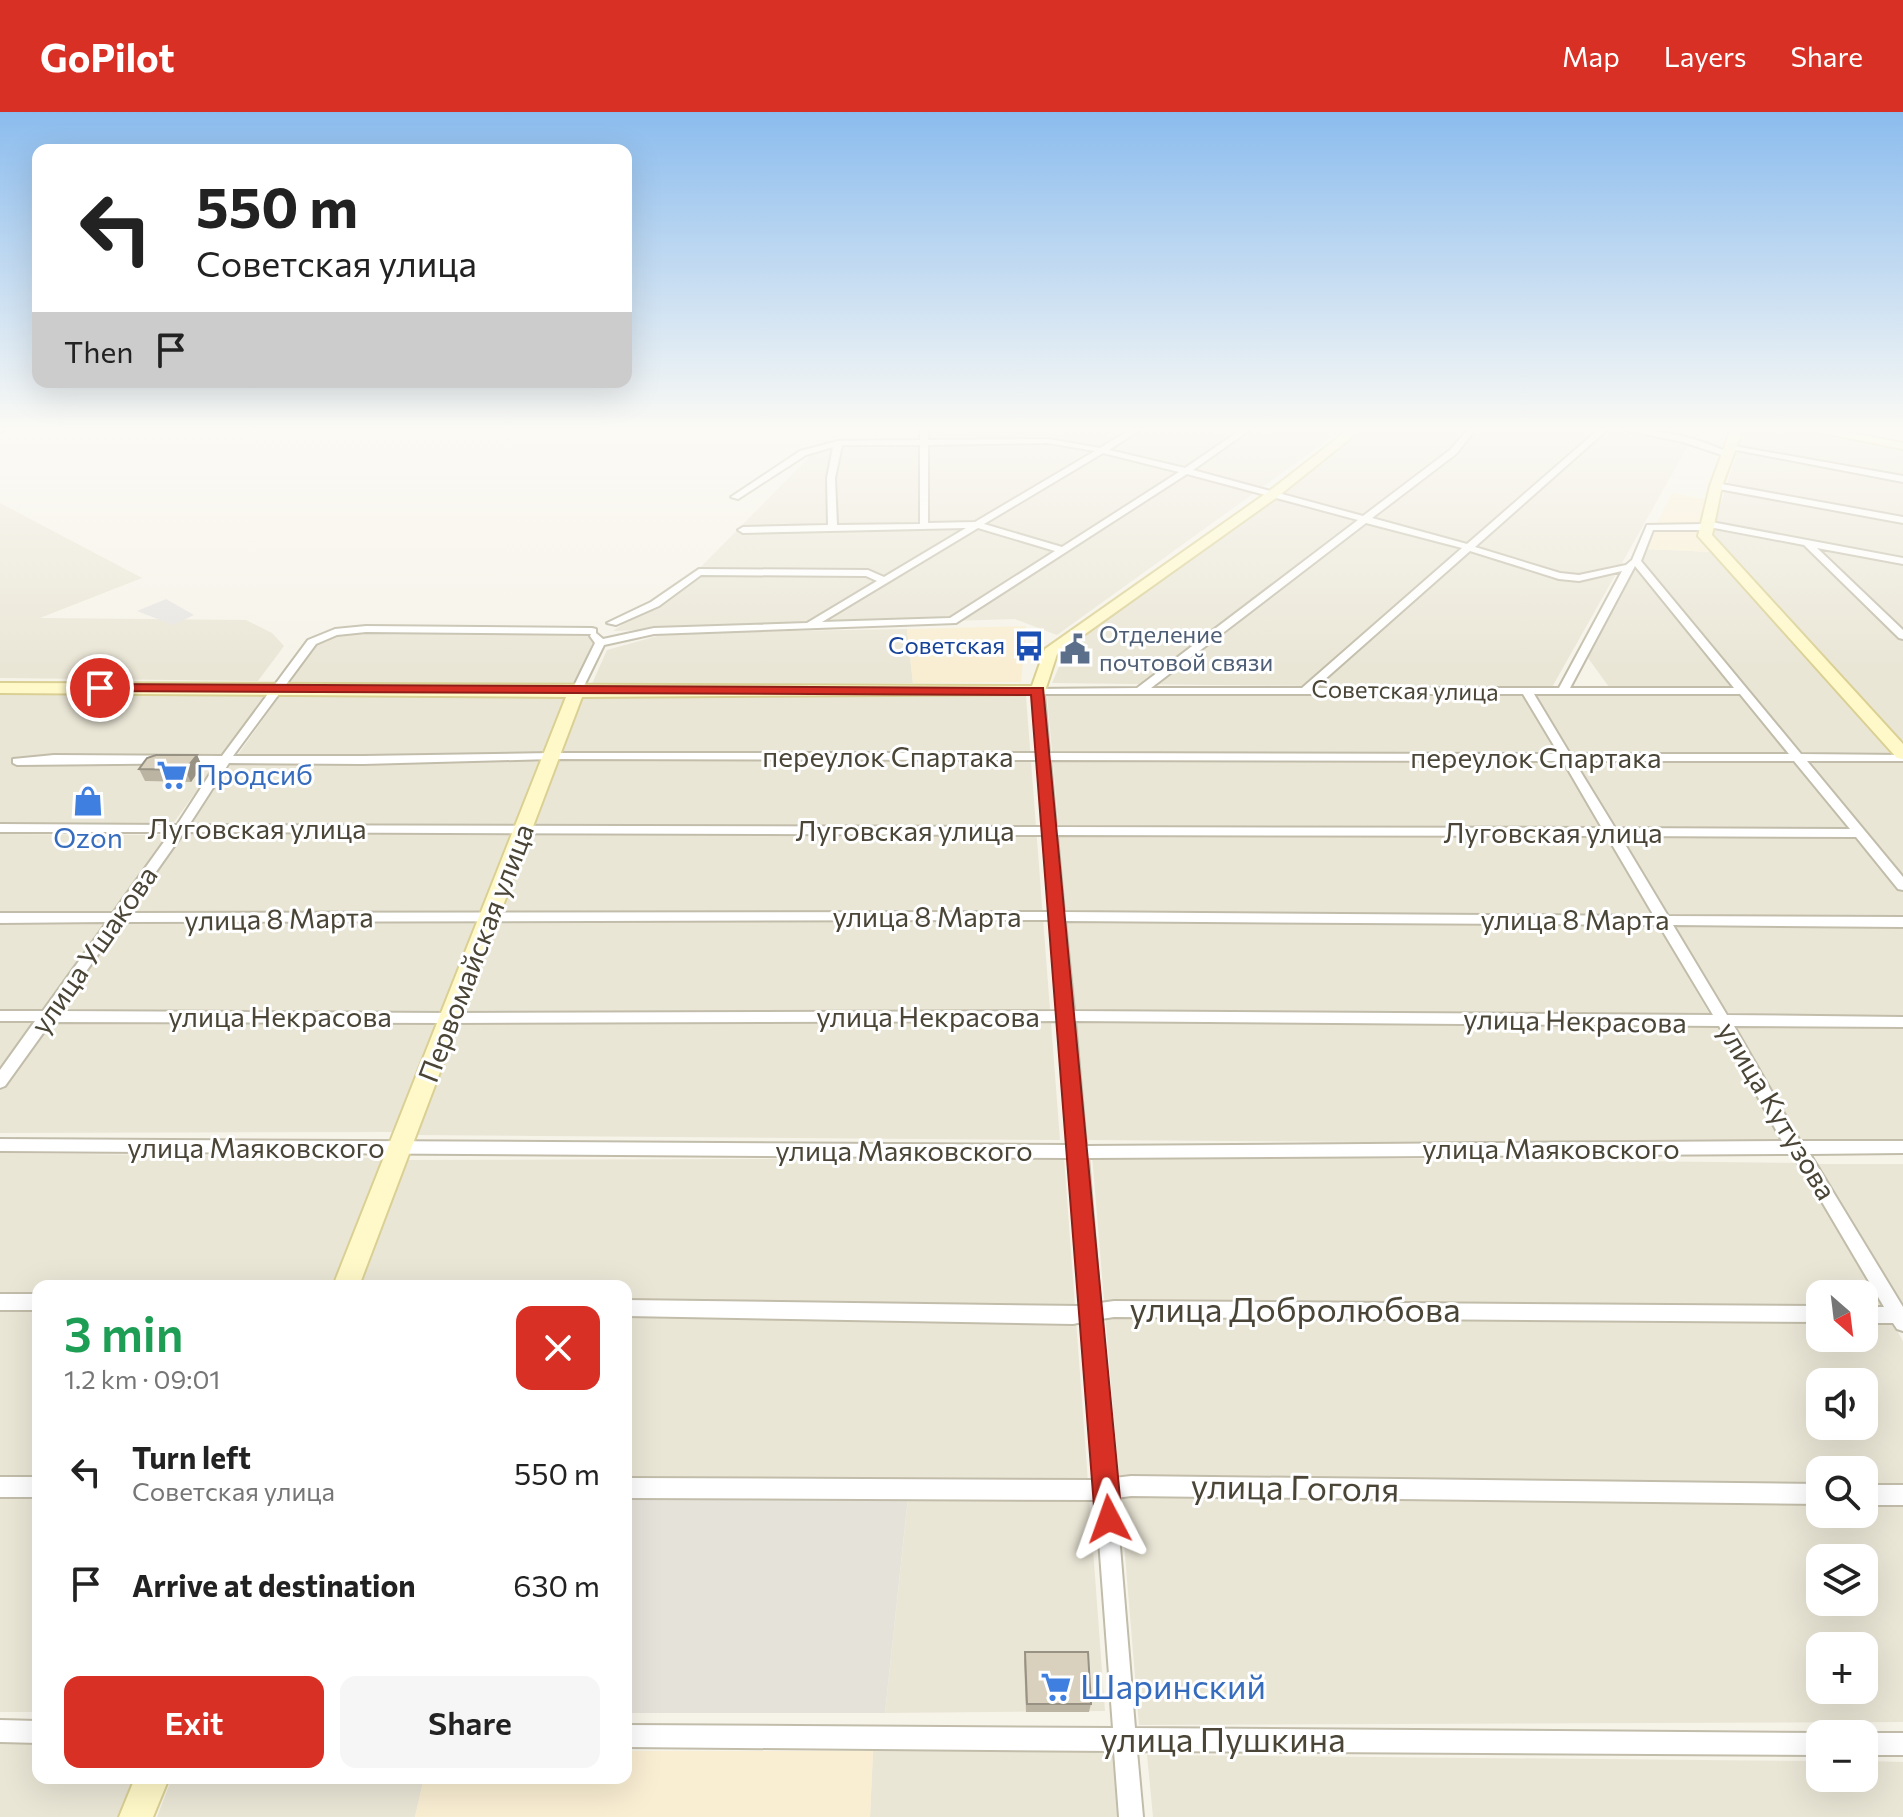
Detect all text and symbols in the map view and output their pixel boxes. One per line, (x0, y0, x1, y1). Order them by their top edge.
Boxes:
text: GoPilot (40, 33, 175, 80)
text: Map (1562, 39, 1620, 73)
text: Layers (1664, 39, 1746, 73)
text: Share (1790, 39, 1863, 73)
text: 550 m (196, 171, 358, 240)
icon: left (64, 176, 168, 280)
text: Советская улица (196, 240, 477, 284)
icon: arrive (149, 328, 193, 372)
text: Then (64, 332, 133, 369)
place label: Отделение почтовой связи (1099, 619, 1273, 676)
bus stop icon: Советская (1012, 629, 1046, 663)
place label: Советская (888, 630, 1005, 659)
public building icon: Отделение почтовой связи (1058, 632, 1092, 666)
pin (66, 654, 134, 722)
icon: arrive (78, 666, 122, 710)
street label: Советская улица (1311, 673, 1499, 706)
street label: переулок Спартака (762, 739, 1014, 773)
street label: переулок Спартака (1410, 740, 1662, 774)
place label: Продсиб (196, 757, 313, 791)
supermarket icon: Продсиб (155, 758, 189, 792)
shop icon: Ozon (71, 784, 105, 818)
street label: Луговская улица (147, 811, 367, 845)
street label: Луговская улица (795, 813, 1015, 847)
street label: Луговская улица (1443, 815, 1663, 849)
street label: Первомайская улица (410, 819, 540, 1087)
place label: Ozon (53, 820, 123, 854)
street label: улица Ушакова (23, 859, 164, 1040)
street label: улица 8 Марта (184, 899, 374, 937)
street label: улица 8 Марта (832, 899, 1022, 933)
street label: улица 8 Марта (1480, 902, 1670, 936)
street label: улица Некрасова (168, 999, 392, 1033)
street label: улица Некрасова (816, 999, 1040, 1033)
street label: улица Некрасова (1463, 1001, 1687, 1039)
street label: улица Кутузова (1711, 1015, 1844, 1206)
street label: улица Маяковского (127, 1130, 385, 1164)
street label: улица Маяковского (1422, 1131, 1680, 1165)
street label: улица Маяковского (775, 1133, 1033, 1167)
north arrow (1806, 1280, 1878, 1352)
map controls (1806, 1280, 1878, 1792)
street label: улица Добролюбова (1129, 1287, 1461, 1329)
text: 3 min (64, 1303, 184, 1362)
button: close (516, 1306, 600, 1390)
text: 1.2 km · 09:01 (64, 1363, 220, 1394)
button: sound (1806, 1368, 1878, 1440)
text: Turn left (132, 1438, 251, 1475)
icon: left (64, 1450, 108, 1494)
text: 550 m (514, 1454, 600, 1491)
button: search (1806, 1456, 1878, 1528)
street label: улица Гоголя (1190, 1463, 1400, 1509)
text: Советская улица (132, 1475, 335, 1506)
position arrow (1067, 1477, 1151, 1561)
button: layers (1806, 1544, 1878, 1616)
icon: arrive (64, 1562, 108, 1606)
text: Arrive at destination (132, 1566, 416, 1603)
text: 630 m (513, 1566, 600, 1603)
button: + (1806, 1632, 1878, 1704)
place label: Шаринский (1080, 1664, 1266, 1706)
supermarket icon: Шаринский (1039, 1670, 1073, 1704)
button: Exit (64, 1676, 324, 1768)
button: Share (340, 1676, 600, 1768)
street label: улица Пушкина (1100, 1717, 1346, 1759)
button: − (1806, 1720, 1878, 1792)

